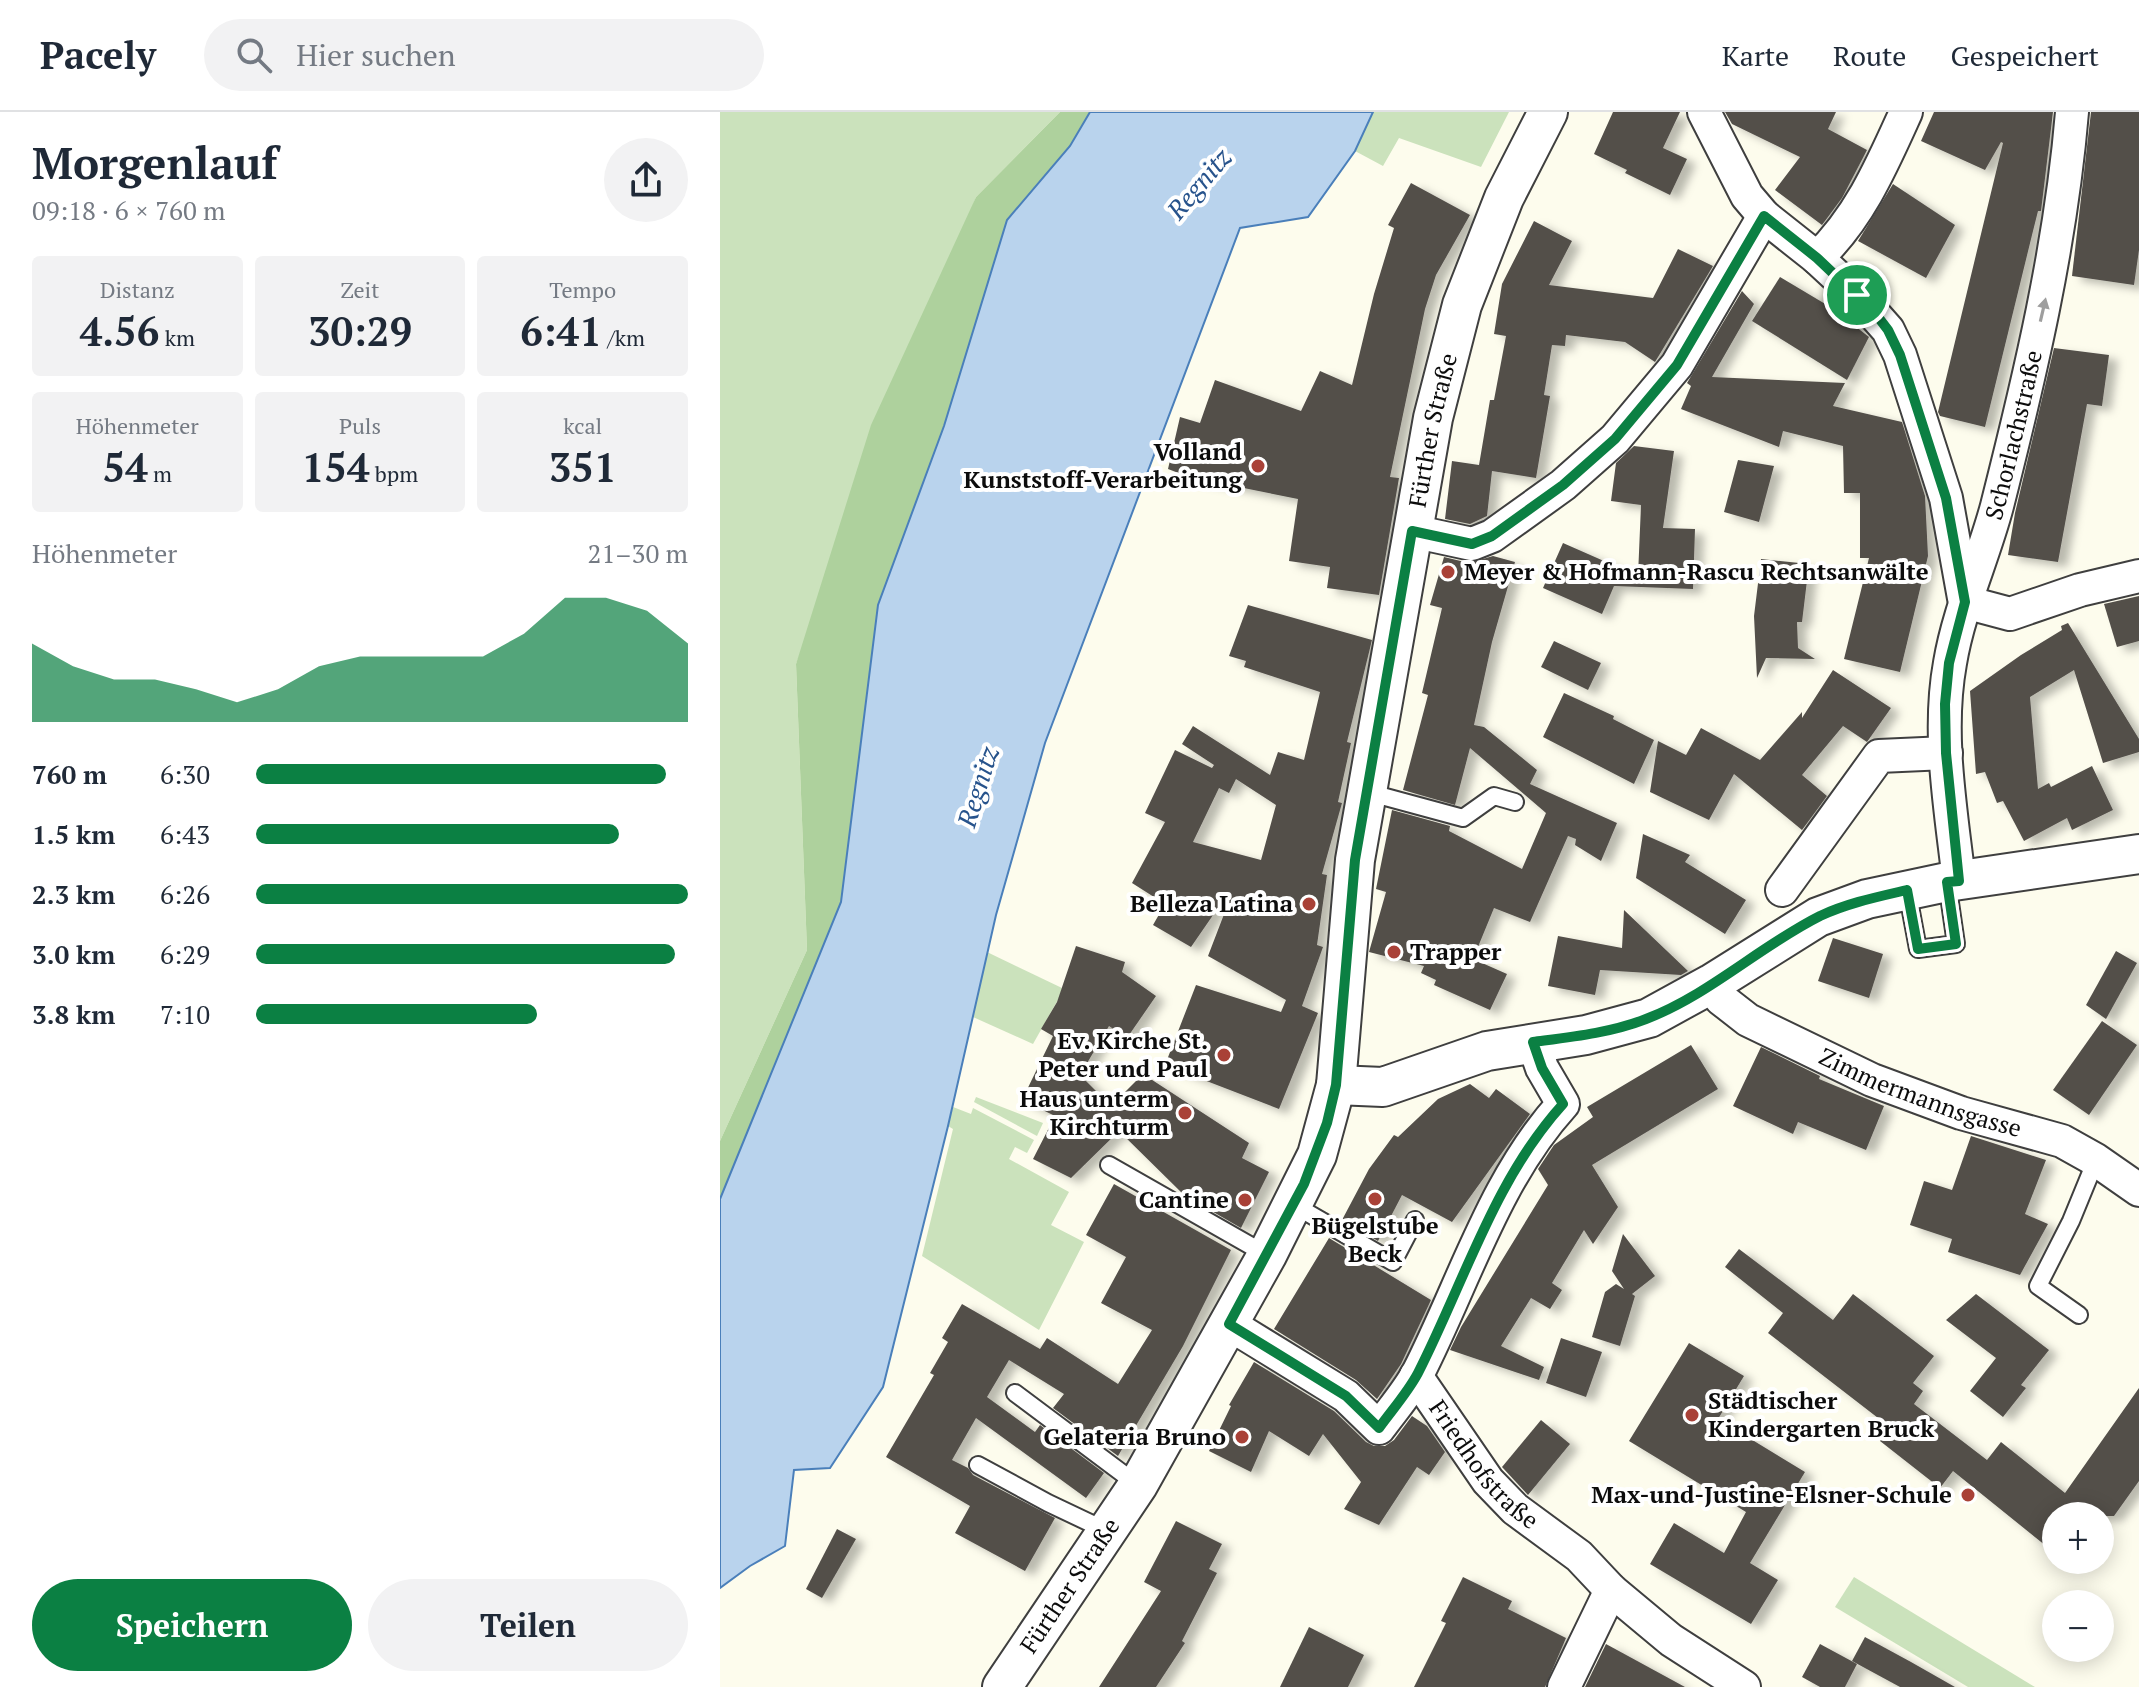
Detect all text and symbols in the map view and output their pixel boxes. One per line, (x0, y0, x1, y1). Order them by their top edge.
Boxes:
search box (204, 19, 764, 91)
text: Pacely (40, 30, 156, 80)
icon: search (232, 33, 276, 77)
text: Hier suchen (296, 35, 456, 75)
text: Karte (1722, 37, 1789, 74)
text: Route (1833, 37, 1906, 74)
text: Gespeichert (1950, 37, 2099, 74)
text: Morgenlauf (32, 133, 278, 192)
button: share (604, 138, 688, 222)
water label: Regnitz (1158, 140, 1238, 227)
text: 09:18 · 6 × 760 m (32, 193, 226, 227)
pin (1823, 261, 1891, 329)
icon: arrive (1835, 273, 1879, 317)
text: Distanz (100, 275, 175, 304)
text: Zeit (341, 275, 379, 304)
text: Tempo (549, 275, 616, 304)
one-way arrow (2037, 297, 2049, 322)
text: 4.56 (80, 304, 159, 357)
text: 30:29 (308, 304, 412, 357)
text: 6:41 (520, 304, 602, 357)
text: km (159, 323, 195, 352)
text: /km (602, 323, 645, 352)
street label: Schorlachstraße (1977, 347, 2049, 523)
street label: Fürther Straße (1401, 350, 1464, 510)
text: Höhenmeter (76, 411, 199, 440)
text: Puls (339, 411, 381, 440)
text: kcal (563, 411, 602, 440)
place label: Volland Kunststoff-Verarbeitung (963, 435, 1243, 495)
text: 54 (103, 440, 148, 493)
text: 154 (302, 440, 370, 493)
text: 351 (549, 440, 617, 493)
marker: Volland Kunststoff-Verarbeitung (1249, 457, 1267, 475)
text: m (148, 459, 172, 488)
text: bpm (370, 459, 418, 488)
text: Höhenmeter (32, 536, 177, 570)
text: 21–30 m (588, 536, 688, 570)
place label: Meyer & Hofmann-Rascu Rechtsanwälte (1464, 555, 1929, 587)
marker: Meyer & Hofmann-Rascu Rechtsanwälte (1439, 563, 1457, 581)
water label: Regnitz (948, 742, 1006, 832)
text: 760 m (32, 757, 107, 791)
text: 6:30 (160, 757, 210, 791)
text: 1.5 km (32, 817, 115, 851)
text: 6:43 (160, 817, 210, 851)
text: 2.3 km (32, 877, 115, 911)
text: 6:26 (160, 877, 210, 911)
place label: Belleza Latina (1130, 887, 1294, 919)
marker: Belleza Latina (1300, 895, 1318, 913)
place label: Trapper (1410, 935, 1502, 967)
text: 3.0 km (32, 937, 115, 971)
text: 6:29 (160, 937, 210, 971)
marker: Trapper (1385, 943, 1403, 961)
text: 3.8 km (32, 997, 115, 1031)
text: 7:10 (160, 997, 210, 1031)
place label: Ev. Kirche St. Peter und Paul (1038, 1024, 1208, 1084)
street label: Zimmermannsgasse (1814, 1040, 2025, 1144)
marker: Ev. Kirche St. Peter und Paul (1215, 1046, 1233, 1064)
place label: Haus unterm Kirchturm (1020, 1082, 1169, 1142)
marker: Haus unterm Kirchturm (1176, 1104, 1194, 1122)
place label: Cantine (1139, 1183, 1229, 1215)
marker: Bügelstube Beck (1366, 1190, 1384, 1208)
marker: Cantine (1236, 1191, 1254, 1209)
place label: Bügelstube Beck (1311, 1209, 1439, 1269)
place label: Städtischer Kindergarten Bruck (1708, 1384, 1934, 1444)
street label: Friedhofstraße (1422, 1393, 1545, 1536)
marker: Städtischer Kindergarten Bruck (1683, 1406, 1701, 1424)
place label: Gelateria Bruno (1044, 1420, 1226, 1452)
marker: Gelateria Bruno (1233, 1428, 1251, 1446)
place label: Max-und-Justine-Elsner-Schule (1591, 1478, 1952, 1510)
marker: Max-und-Justine-Elsner-Schule (1959, 1486, 1977, 1504)
map controls (2042, 1502, 2114, 1662)
button: + (2042, 1502, 2114, 1574)
street label: Fürther Straße (1012, 1511, 1126, 1659)
button: Speichern (32, 1579, 352, 1671)
button: Teilen (368, 1579, 688, 1671)
button: − (2042, 1590, 2114, 1662)

